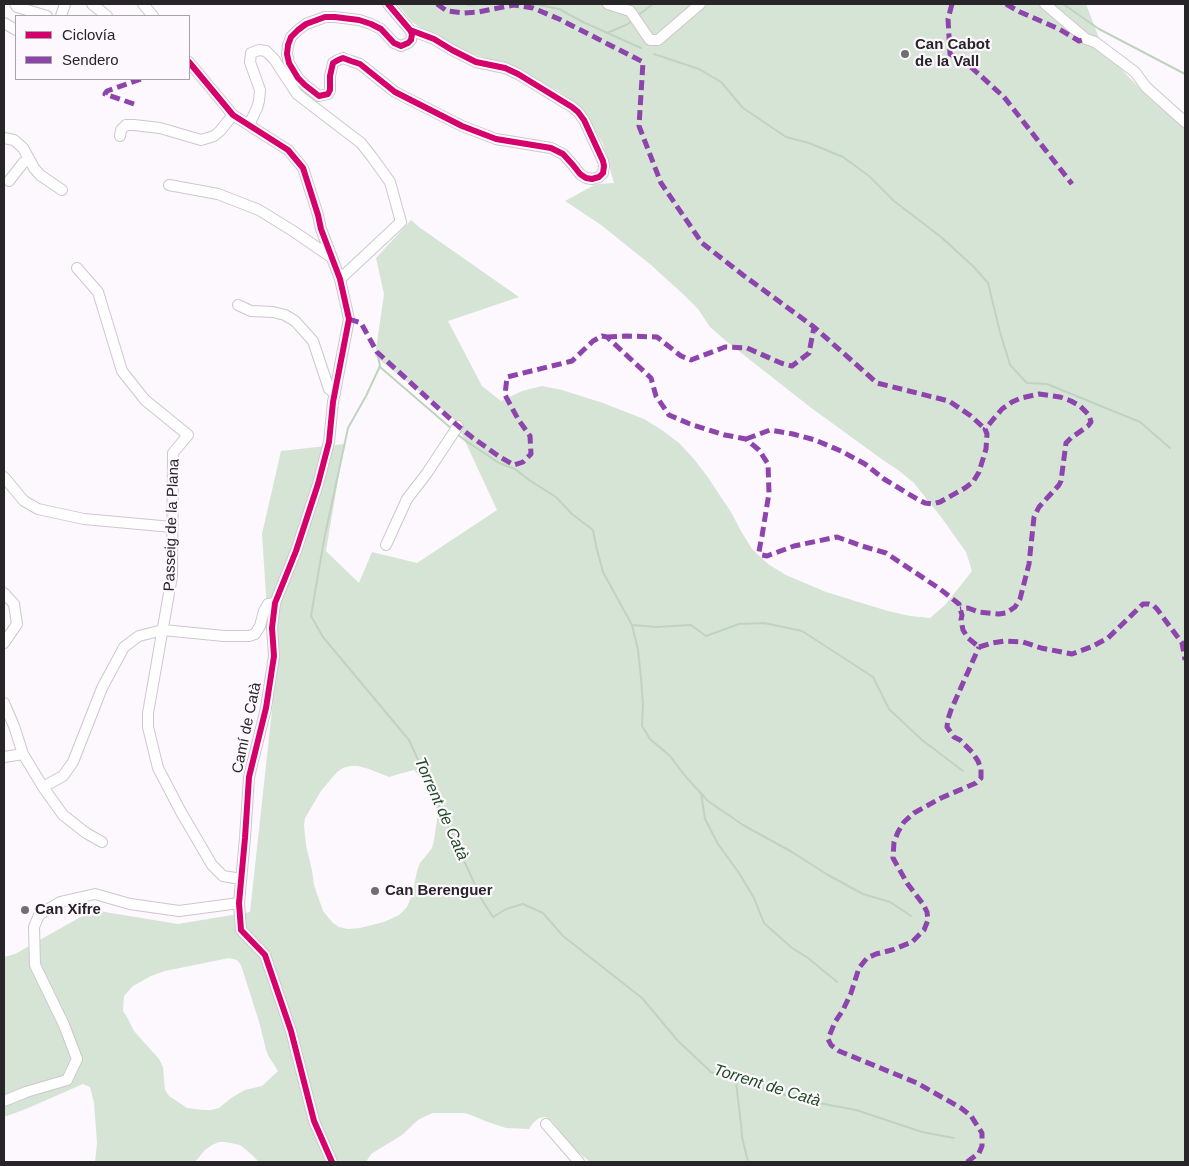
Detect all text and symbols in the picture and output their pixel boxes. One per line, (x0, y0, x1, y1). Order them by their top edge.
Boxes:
legend (15, 15, 190, 80)
text: Ciclovía (62, 26, 115, 43)
place label: Can Cabot de la Vall (915, 36, 990, 71)
marker: Can Cabot de la Vall (899, 48, 911, 60)
text: Sendero (62, 51, 119, 68)
street label: Passeig de la Plana (161, 458, 183, 592)
street label: Camí de Catà (229, 681, 265, 775)
water label: Torrent de Catà (410, 755, 472, 863)
place label: Can Berenguer (385, 882, 493, 900)
marker: Can Berenguer (369, 885, 381, 897)
place label: Can Xifre (35, 901, 101, 919)
marker: Can Xifre (19, 904, 31, 916)
water label: Torrent de Catà (711, 1061, 823, 1111)

